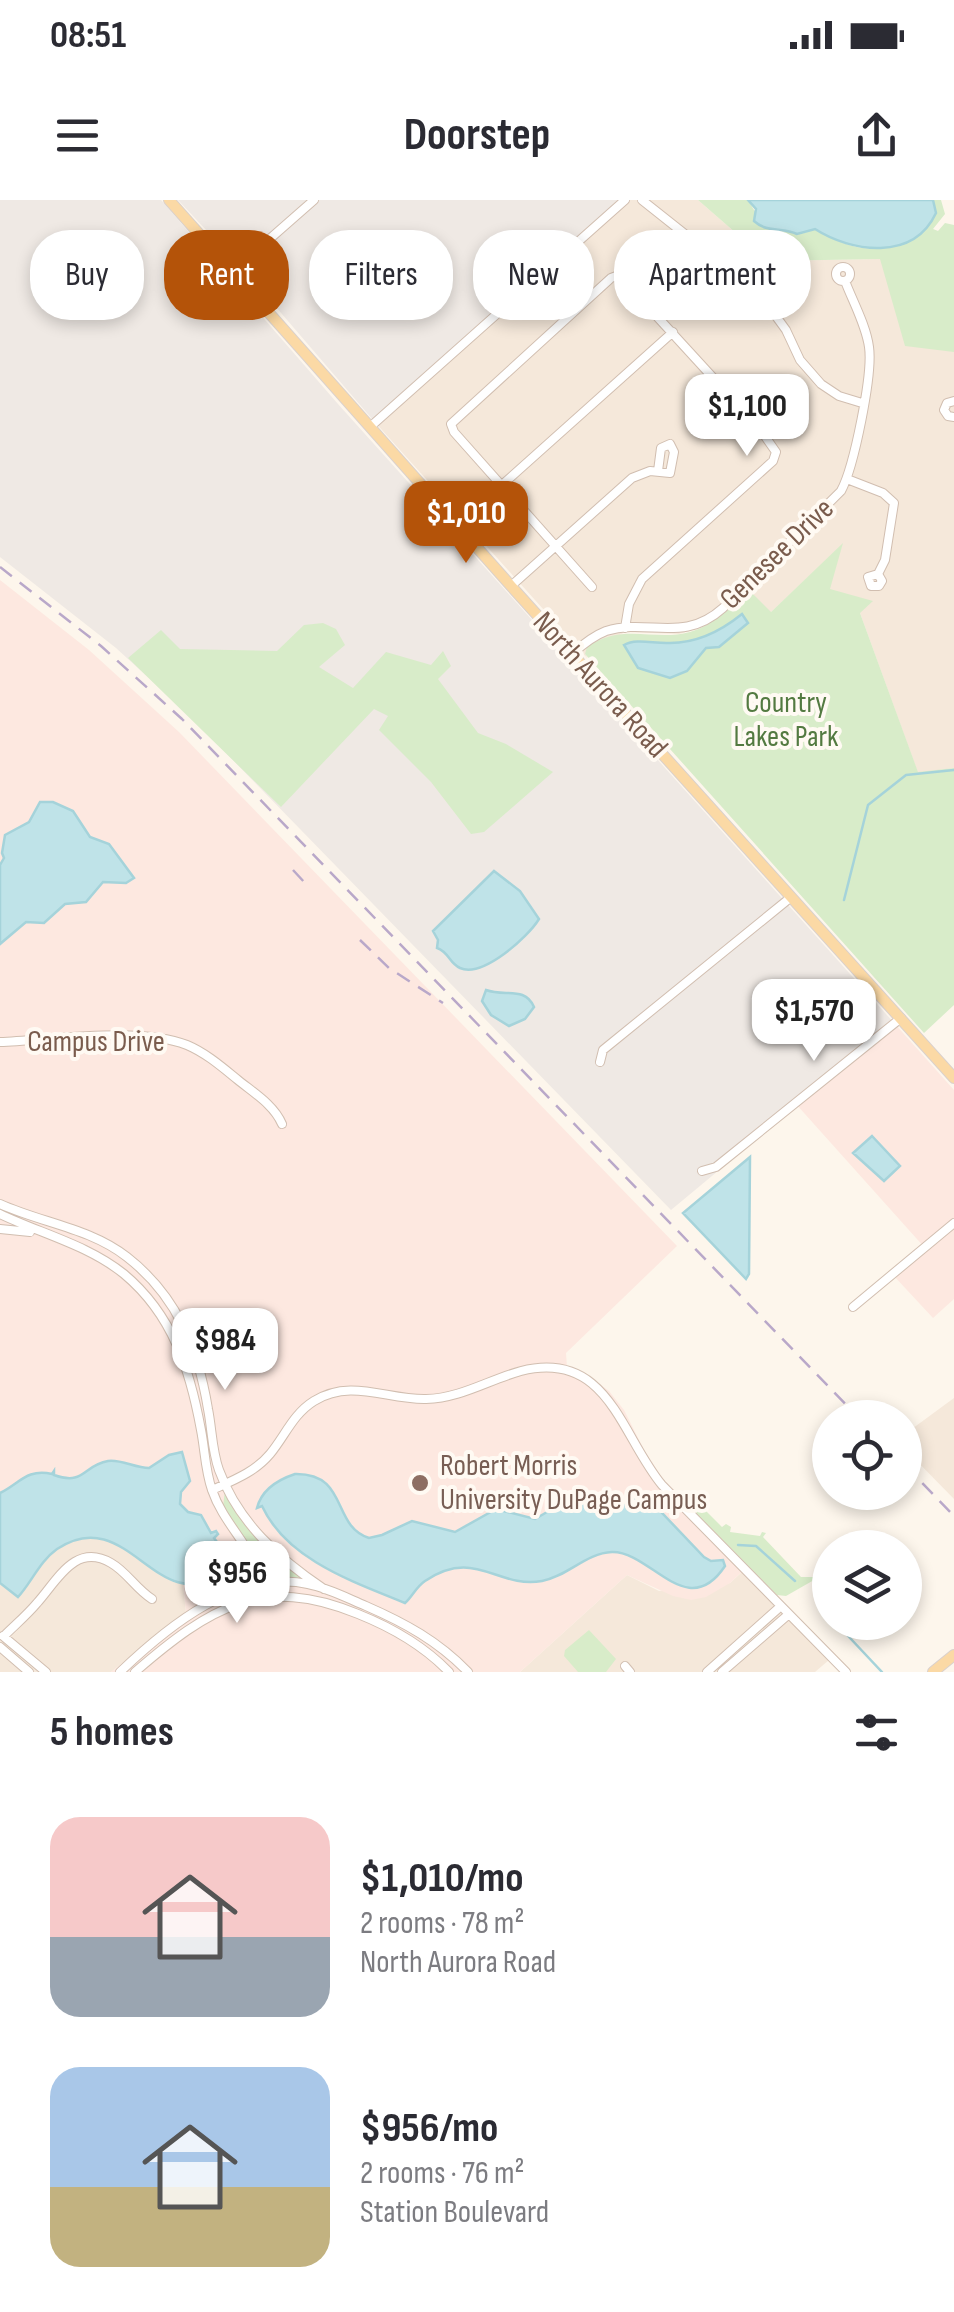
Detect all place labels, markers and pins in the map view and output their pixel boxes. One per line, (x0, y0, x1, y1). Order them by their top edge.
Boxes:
pin: $1,100 (666, 374, 828, 459)
pin: $1,010 (385, 481, 547, 566)
pin: $1,570 (733, 979, 895, 1064)
pin: $984 (166, 1308, 284, 1393)
place label: Robert Morris University DuPage Campus (440, 1448, 707, 1518)
marker: Robert Morris University DuPage Campus (409, 1472, 431, 1494)
pin: $956 (178, 1541, 296, 1626)

